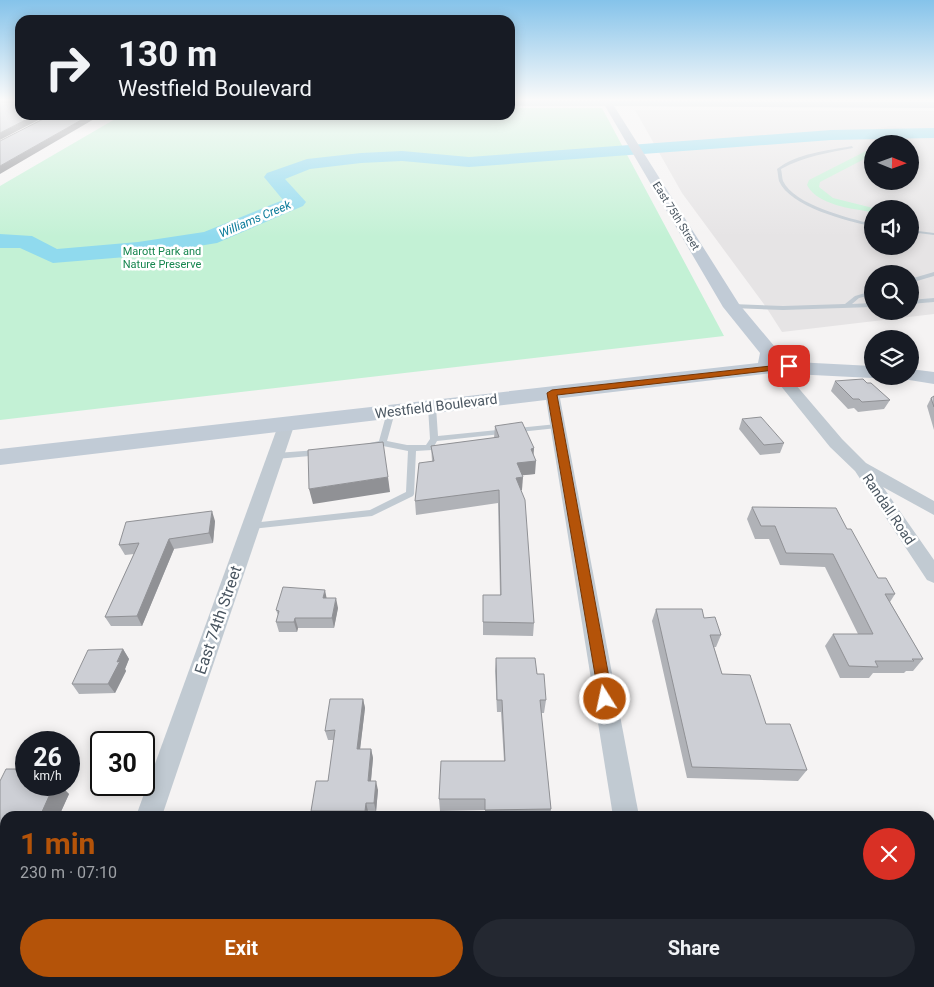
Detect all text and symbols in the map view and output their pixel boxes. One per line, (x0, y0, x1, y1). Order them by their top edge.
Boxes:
text: 130 m (118, 34, 217, 75)
icon: right (35, 35, 100, 100)
text: Westfield Boulevard (118, 76, 312, 101)
north arrow (864, 135, 919, 190)
map controls (864, 135, 919, 385)
street label: East 75th Street (650, 179, 702, 253)
water label: Williams Creek (217, 197, 294, 240)
button: sound (864, 200, 919, 255)
park label: Marott Park and Nature Preserve (123, 245, 201, 271)
button: search (864, 265, 919, 320)
button: layers (864, 330, 919, 385)
pin (768, 345, 810, 387)
icon: arrive (775, 352, 803, 380)
street label: Westfield Boulevard (374, 391, 498, 421)
street label: Randall Road (859, 471, 919, 547)
street label: East 74th Street (191, 563, 245, 677)
position arrow (578, 672, 630, 724)
speed limit sign: 30 (90, 731, 155, 796)
text: 26 (33, 743, 62, 772)
text: km/h (33, 769, 62, 783)
text: 1 min (20, 826, 95, 861)
button: close (863, 828, 915, 880)
text: 230 m · 07:10 (20, 863, 117, 882)
button: Exit (20, 919, 463, 977)
button: Share (473, 919, 915, 977)

